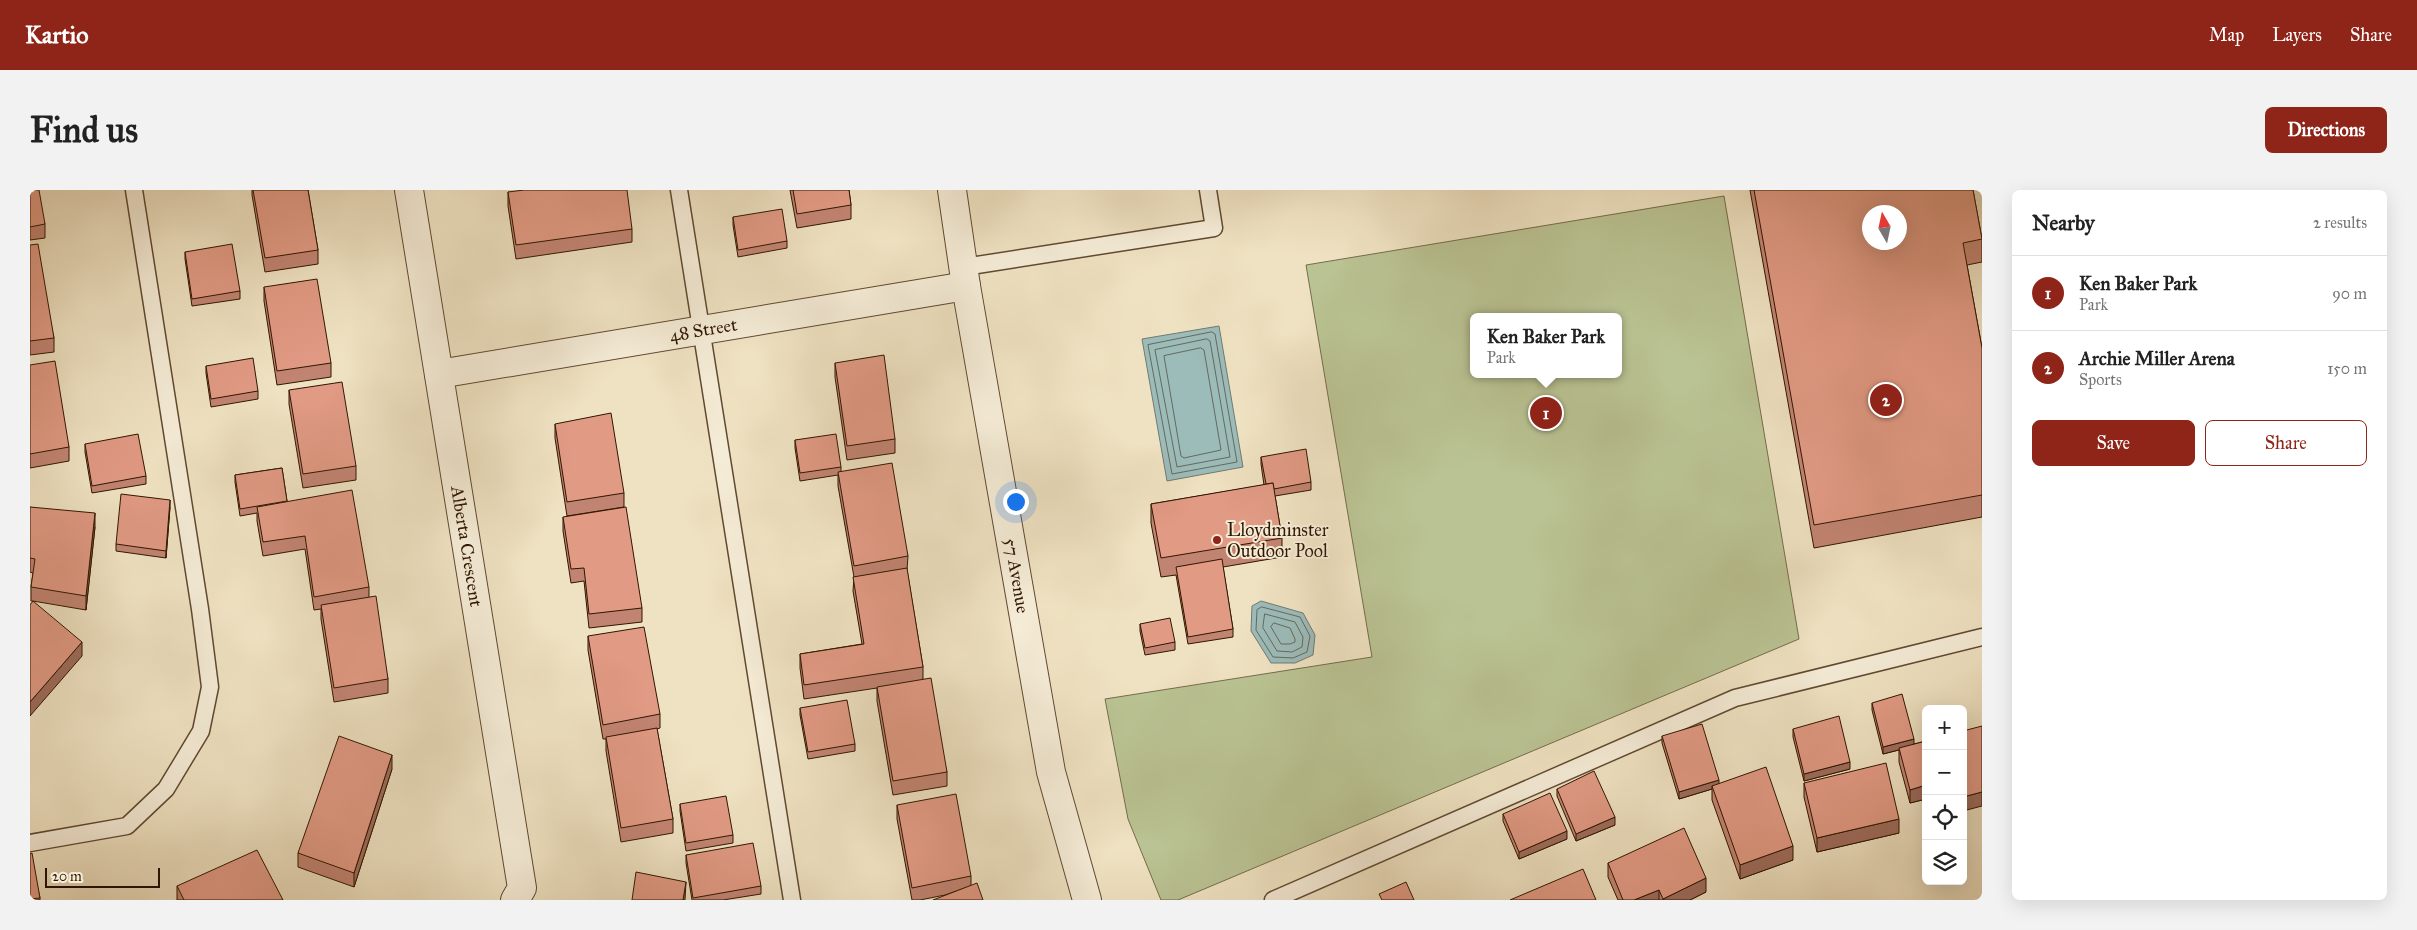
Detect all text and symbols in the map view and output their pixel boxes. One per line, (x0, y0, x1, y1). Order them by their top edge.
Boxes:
text: Kartio (25, 20, 88, 50)
text: Map (2209, 24, 2244, 46)
text: Layers (2272, 24, 2322, 46)
text: Share (2350, 24, 2392, 46)
button: Directions (2265, 107, 2387, 153)
text: Find us (30, 109, 138, 152)
north arrow (1862, 205, 1907, 250)
text: Nearby (2032, 210, 2095, 236)
text: 2 results (2313, 213, 2367, 232)
text: Ken Baker Park (2079, 272, 2197, 295)
text: 1 (2045, 284, 2051, 303)
text: 90 m (2332, 284, 2367, 303)
text: Park (2079, 295, 2108, 314)
street label: 48 Street (668, 313, 739, 346)
popup (1470, 313, 1622, 378)
text: Ken Baker Park (1487, 325, 1605, 348)
text: Archie Miller Arena (2079, 347, 2235, 370)
text: Park (1487, 348, 1516, 367)
text: 2 (2044, 359, 2052, 378)
text: 150 m (2327, 359, 2367, 378)
text: Sports (2079, 370, 2122, 389)
pin: 2 (1870, 381, 1902, 419)
pin: 1 (1530, 394, 1562, 432)
button: Save (2032, 420, 2195, 466)
button: Share (2205, 420, 2367, 466)
street label: Alberta Crescent (446, 483, 487, 609)
your location (1003, 489, 1029, 515)
place label: Lloydminster Outdoor Pool (1227, 519, 1329, 562)
marker: Lloydminster Outdoor Pool (1211, 534, 1223, 546)
street label: 57 Avenue (999, 536, 1034, 615)
map controls (1922, 705, 1967, 885)
button: + (1922, 705, 1967, 750)
button: − (1922, 750, 1967, 795)
button: locate (1922, 795, 1967, 840)
button: layers (1922, 840, 1967, 885)
scale bar (45, 865, 160, 888)
text: 20 m (52, 868, 82, 885)

